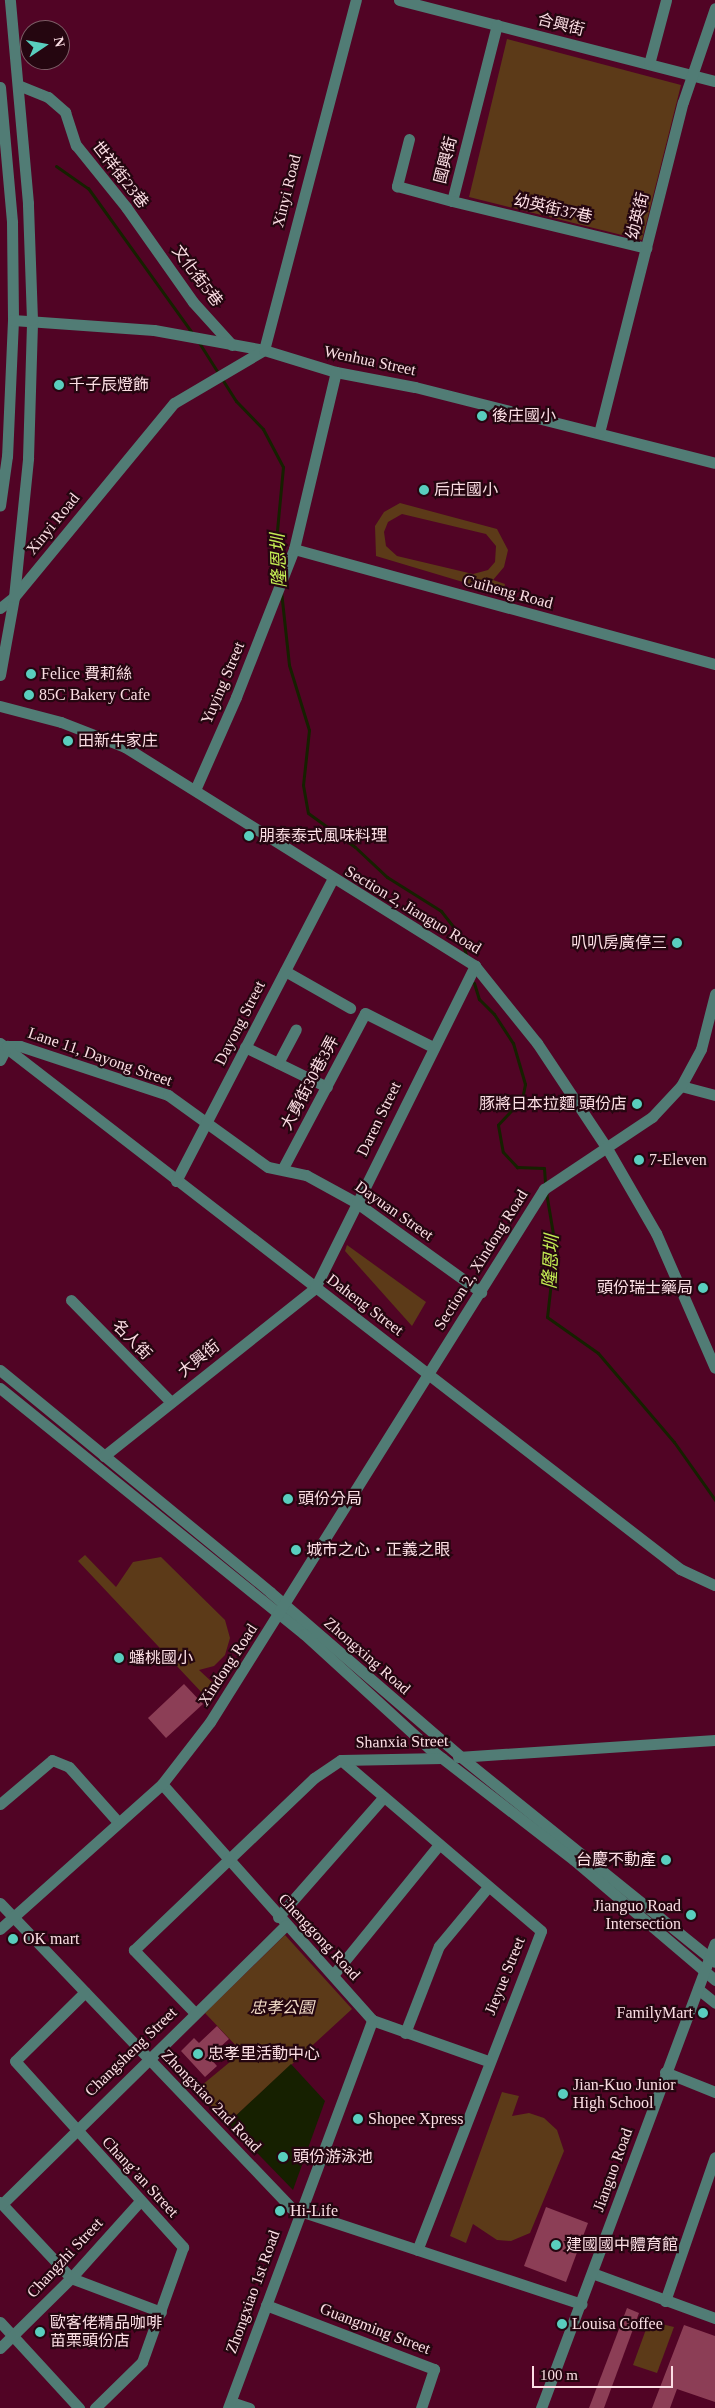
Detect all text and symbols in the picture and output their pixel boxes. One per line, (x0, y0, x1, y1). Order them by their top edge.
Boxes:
street label: 合興街 (535, 10, 587, 40)
north arrow (20, 20, 70, 70)
text: N (51, 35, 68, 48)
street label: 國興街 (431, 134, 461, 186)
street label: 世祥街23巷 (88, 138, 152, 212)
street label: Xinyi Road (269, 153, 305, 229)
street label: 幼英街 (623, 190, 653, 242)
street label: 幼英街37巷 (512, 191, 594, 227)
street label: 文化街5巷 (168, 241, 226, 311)
street label: Wenhua Street (322, 342, 418, 380)
place label: 千子辰燈飾 (69, 375, 149, 395)
marker: 千子辰燈飾 (53, 379, 65, 391)
place label: 後庄國小 (492, 406, 556, 426)
marker: 後庄國小 (476, 410, 488, 422)
place label: 后庄國小 (434, 480, 498, 500)
marker: 后庄國小 (418, 484, 430, 496)
street label: Xinyi Road (22, 489, 84, 559)
water label: 隆恩圳 (267, 534, 291, 588)
street label: Cuiheng Road (461, 571, 555, 613)
street label: Yuying Street (197, 639, 249, 727)
place label: Felice 費莉絲 (41, 664, 132, 684)
marker: Felice 費莉絲 (25, 668, 37, 680)
place label: 85C Bakery Cafe (39, 685, 150, 705)
marker: 85C Bakery Cafe (23, 689, 35, 701)
place label: 田新牛家庄 (78, 731, 158, 751)
marker: 田新牛家庄 (62, 735, 74, 747)
place label: 朋泰泰式風味料理 (259, 826, 387, 846)
marker: 朋泰泰式風味料理 (243, 830, 255, 842)
street label: Section 2, Jianguo Road (341, 862, 485, 958)
place label: 叭叭房廣停三 (571, 933, 667, 953)
marker: 叭叭房廣停三 (671, 937, 683, 949)
street label: Dayong Street (211, 978, 269, 1068)
street label: Lane 11, Dayong Street (25, 1023, 175, 1091)
street label: 大勇街30巷3弄 (277, 1033, 343, 1133)
street label: Daren Street (353, 1079, 405, 1159)
place label: 豚將日本拉麵 頭份店 (479, 1094, 627, 1114)
marker: 豚將日本拉麵 頭份店 (631, 1098, 643, 1110)
place label: 7-Eleven (649, 1150, 707, 1170)
marker: 7-Eleven (633, 1154, 645, 1166)
street label: Dayuan Street (351, 1177, 437, 1245)
street label: Section 2, Xindong Road (430, 1186, 532, 1334)
water label: 隆恩圳 (539, 1234, 563, 1290)
street label: Daheng Street (323, 1270, 407, 1340)
place label: 頭份瑞士藥局 (597, 1278, 693, 1298)
marker: 頭份瑞士藥局 (697, 1282, 709, 1294)
street label: 名人街 (108, 1316, 156, 1364)
street label: 大興街 (174, 1336, 224, 1382)
place label: 頭份分局 (298, 1489, 362, 1509)
marker: 頭份分局 (282, 1493, 294, 1505)
place label: 城市之心‧正義之眼 (306, 1540, 450, 1560)
marker: 城市之心‧正義之眼 (290, 1544, 302, 1556)
street label: Zhongxing Road (320, 1613, 414, 1699)
street label: Xindong Road (194, 1620, 262, 1710)
place label: 蟠桃國小 (129, 1648, 193, 1668)
marker: 蟠桃國小 (113, 1652, 125, 1664)
street label: Shanxia Street (355, 1732, 449, 1752)
place label: 台慶不動產 (576, 1850, 656, 1870)
marker: 台慶不動產 (660, 1854, 672, 1866)
street label: Chenggong Road (274, 1890, 364, 1984)
place label: Jianguo Road Intersection (593, 1896, 681, 1934)
marker: Jianguo Road Intersection (685, 1909, 697, 1921)
place label: OK mart (23, 1929, 79, 1949)
marker: OK mart (7, 1933, 19, 1945)
street label: Jieyue Street (481, 1934, 529, 2018)
park label: 忠孝公園 (250, 1998, 314, 2018)
street label: Changsheng Street (81, 2003, 181, 2101)
place label: FamilyMart (617, 2003, 693, 2023)
marker: FamilyMart (697, 2007, 709, 2019)
place label: 忠孝里活動中心 (208, 2044, 320, 2064)
street label: Zhongxiao 2nd Road (157, 2046, 265, 2156)
marker: 忠孝里活動中心 (192, 2048, 204, 2060)
place label: Jian-Kuo Junior High School (573, 2075, 676, 2113)
marker: Jian-Kuo Junior High School (557, 2088, 569, 2100)
place label: Shopee Xpress (368, 2109, 464, 2129)
marker: Shopee Xpress (352, 2113, 364, 2125)
street label: Jianguo Road (589, 2126, 637, 2214)
street label: Chang’an Street (98, 2133, 182, 2221)
place label: 頭份游泳池 (293, 2147, 373, 2167)
marker: 頭份游泳池 (277, 2151, 289, 2163)
place label: Hi-Life (290, 2201, 338, 2221)
marker: Hi-Life (274, 2205, 286, 2217)
street label: Changzhi Street (23, 2214, 107, 2302)
street label: Zhongxiao 1st Road (222, 2228, 284, 2356)
place label: 建國國中體育館 (566, 2235, 678, 2255)
marker: 建國國中體育館 (550, 2239, 562, 2251)
street label: Guangming Street (317, 2299, 433, 2359)
place label: 歐客佬精品咖啡 苗栗頭份店 (50, 2313, 162, 2351)
place label: Louisa Coffee (572, 2314, 663, 2334)
marker: Louisa Coffee (556, 2318, 568, 2330)
marker: 歐客佬精品咖啡 苗栗頭份店 (34, 2326, 46, 2338)
scale bar (535, 2356, 676, 2388)
text: 100 m (540, 2367, 578, 2383)

